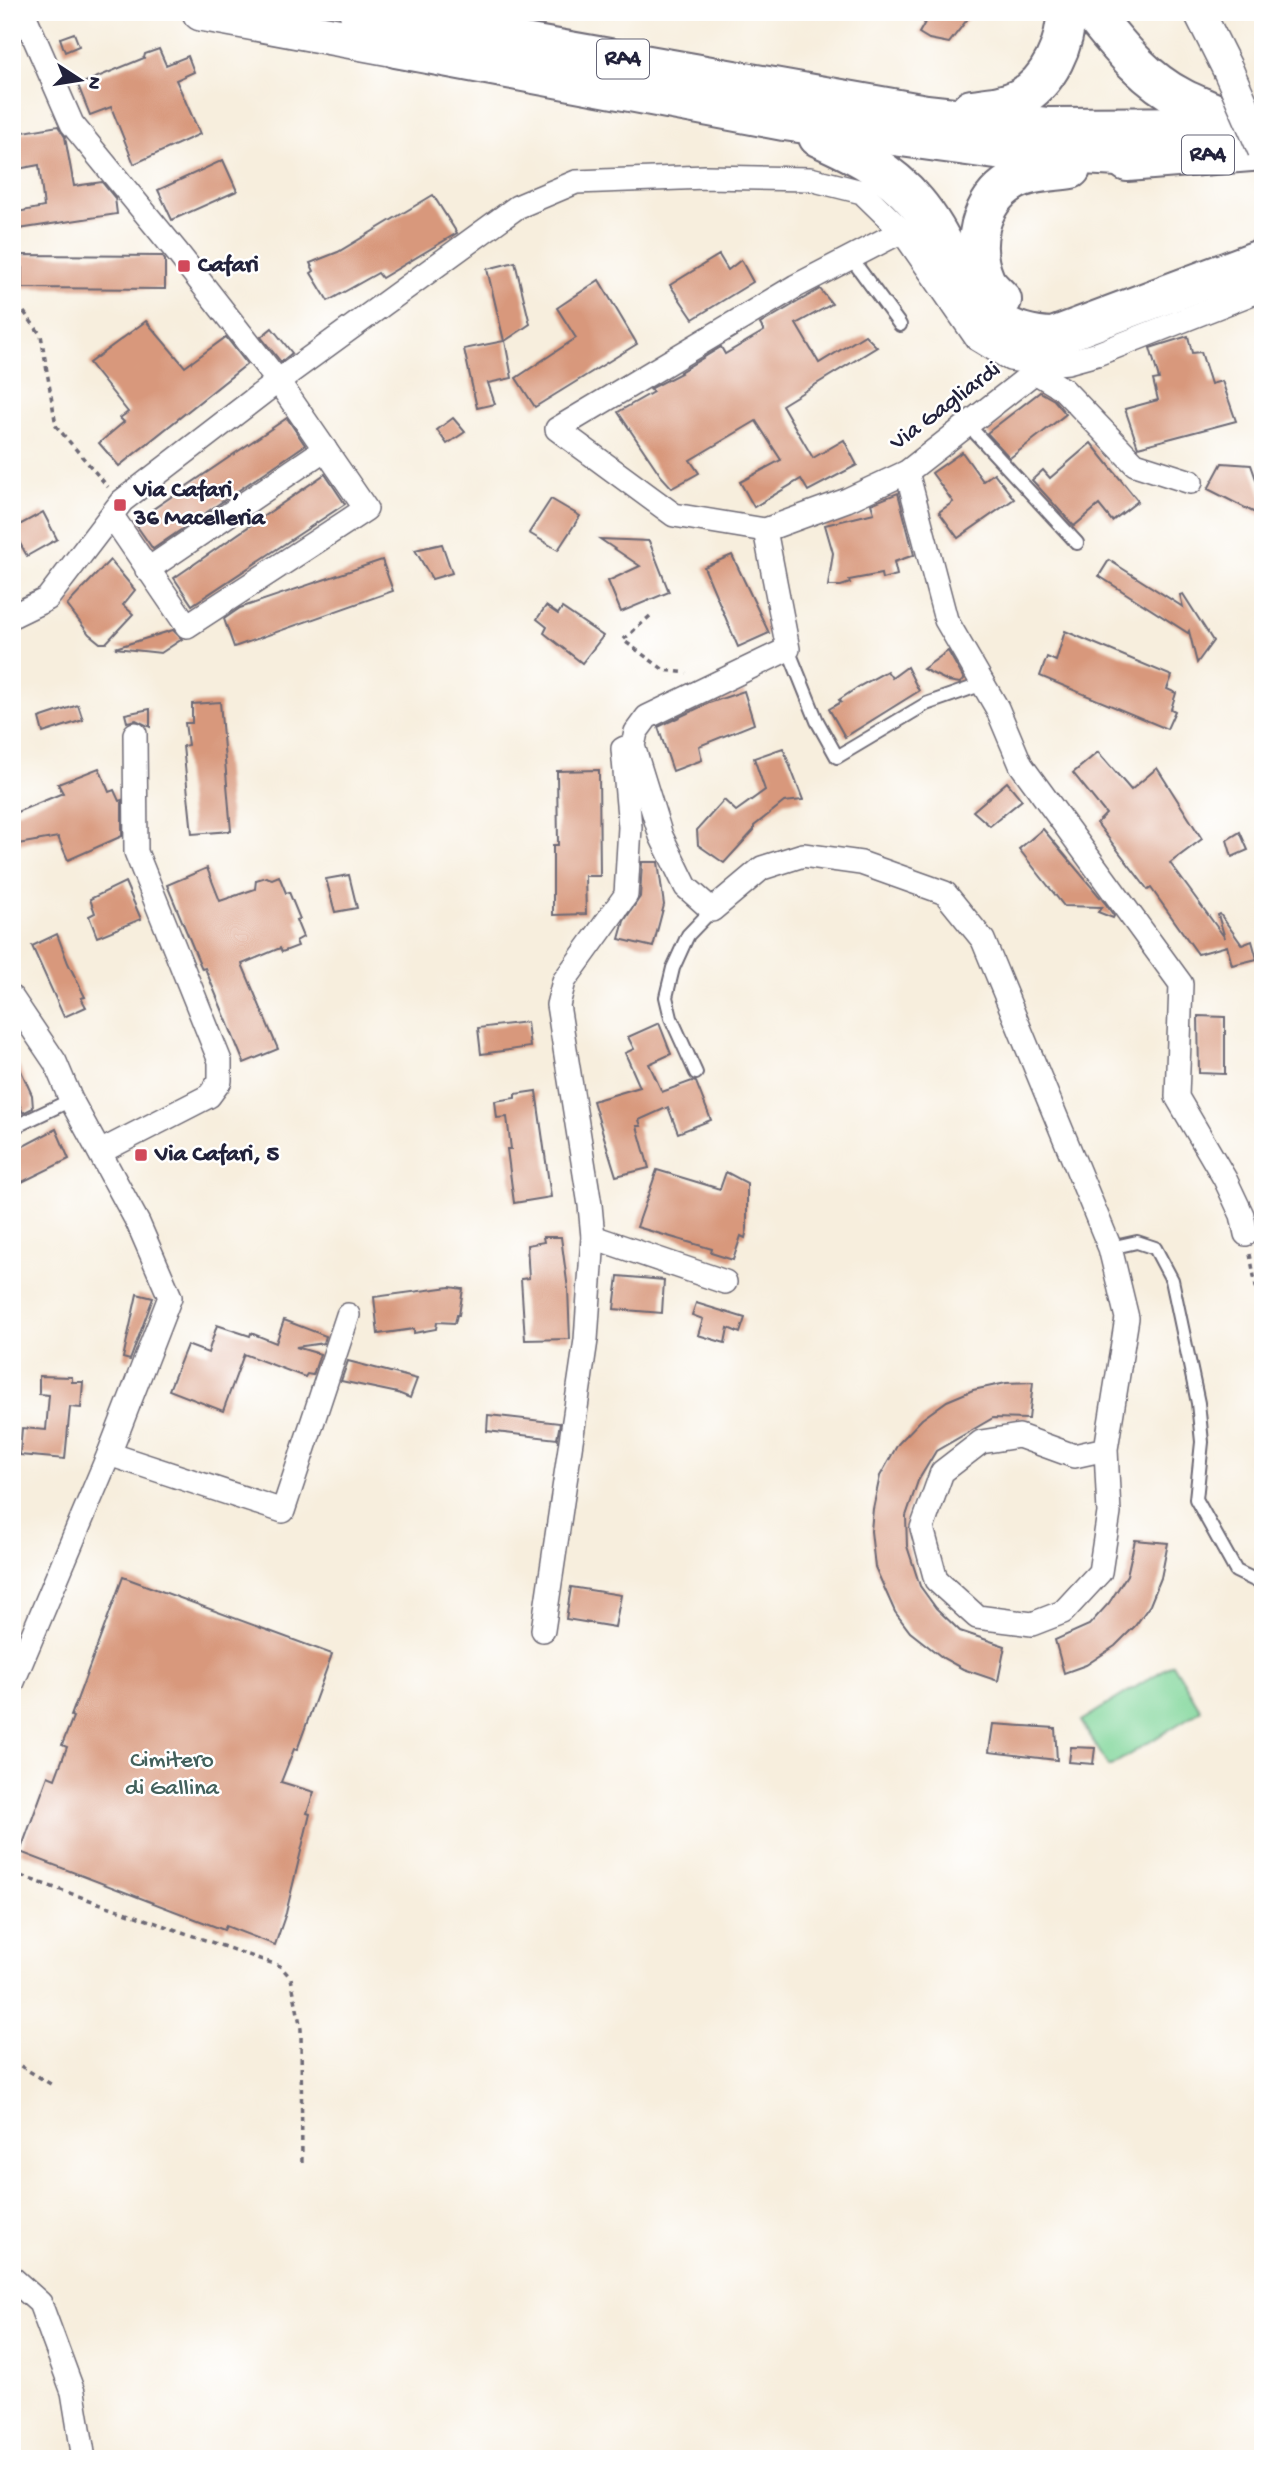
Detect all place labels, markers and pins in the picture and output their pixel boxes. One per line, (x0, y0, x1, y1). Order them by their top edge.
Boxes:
place label: Cafari (198, 252, 259, 281)
marker: Cafari (176, 258, 192, 274)
place label: Via Cafari, 36 Macelleria (133, 477, 266, 534)
marker: Via Cafari, 36 Macelleria (112, 497, 128, 513)
place label: Via Cafari, 5 (154, 1141, 279, 1170)
marker: Via Cafari, 5 (133, 1147, 149, 1163)

